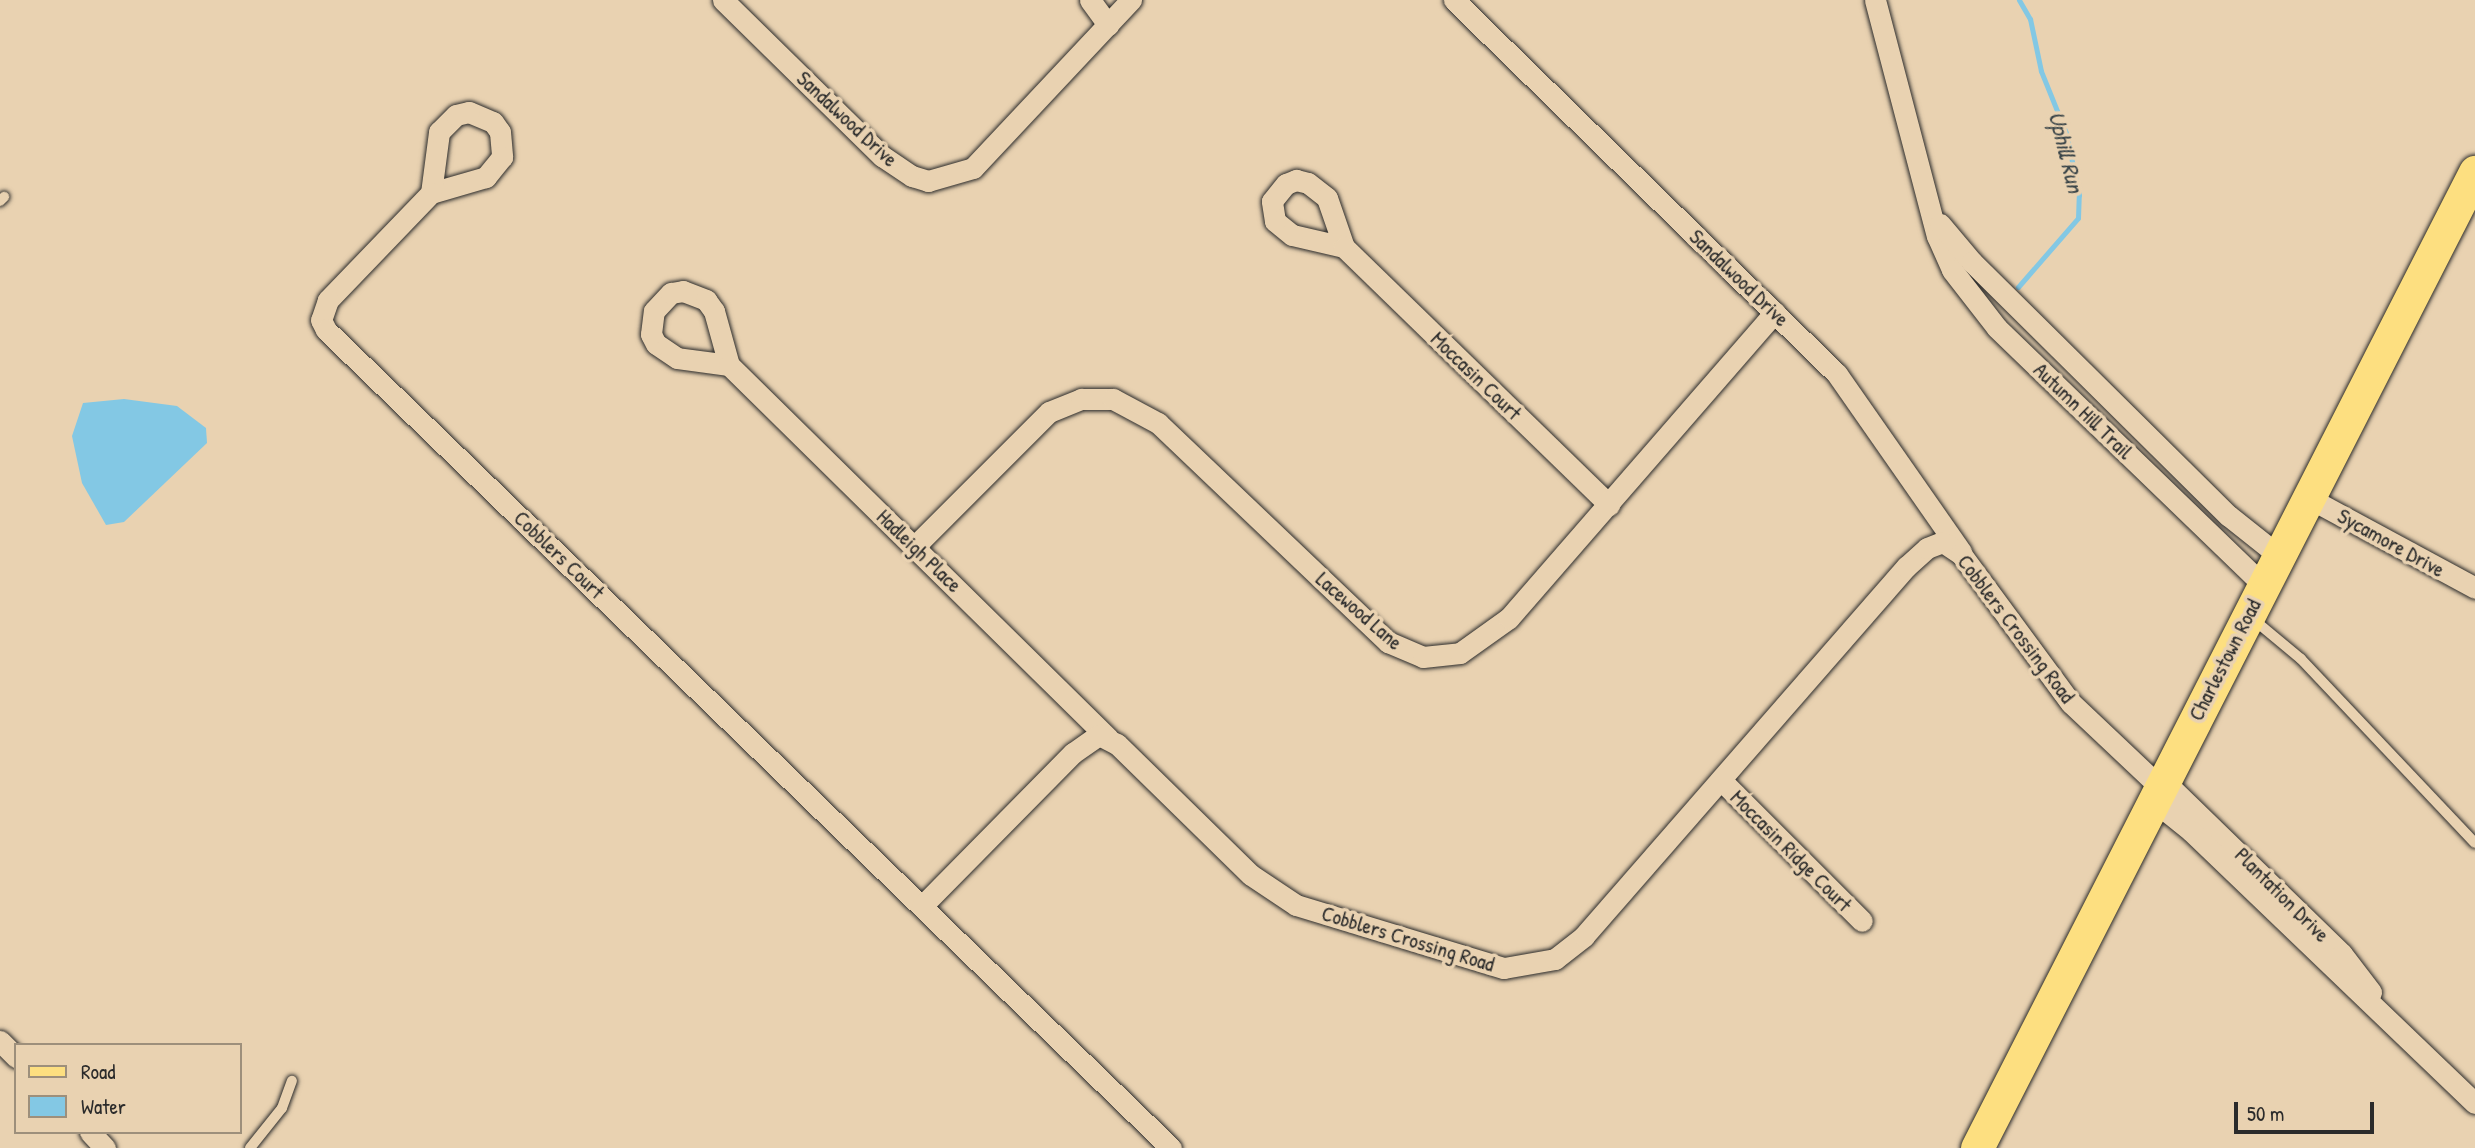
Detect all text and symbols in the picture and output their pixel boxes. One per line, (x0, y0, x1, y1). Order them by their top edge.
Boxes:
street label: Sandalwood Drive (791, 66, 903, 172)
water label: Uphill Run (2043, 109, 2089, 195)
street label: Sandalwood Drive (1684, 224, 1794, 332)
street label: Moccasin Court (1425, 327, 1527, 425)
street label: Autumn Hill Trail (2028, 358, 2138, 464)
street label: Sycamore Drive (2333, 503, 2449, 583)
street label: Hadleigh Place (871, 504, 967, 598)
street label: Cobblers Court (509, 506, 609, 604)
street label: Cobblers Crossing Road (1952, 550, 2080, 708)
street label: Lacewood Lane (1311, 567, 1407, 655)
street label: Charlestown Road (2184, 595, 2266, 725)
street label: Moccasin Ridge Court (1725, 785, 1857, 917)
street label: Plantation Drive (2230, 843, 2334, 947)
street label: Cobblers Crossing Road (1319, 901, 1497, 977)
legend (14, 1043, 242, 1134)
text: Road (81, 1057, 115, 1086)
scale bar (2237, 1088, 2377, 1132)
text: Water (81, 1092, 126, 1121)
text: 50 m (2247, 1099, 2284, 1128)

